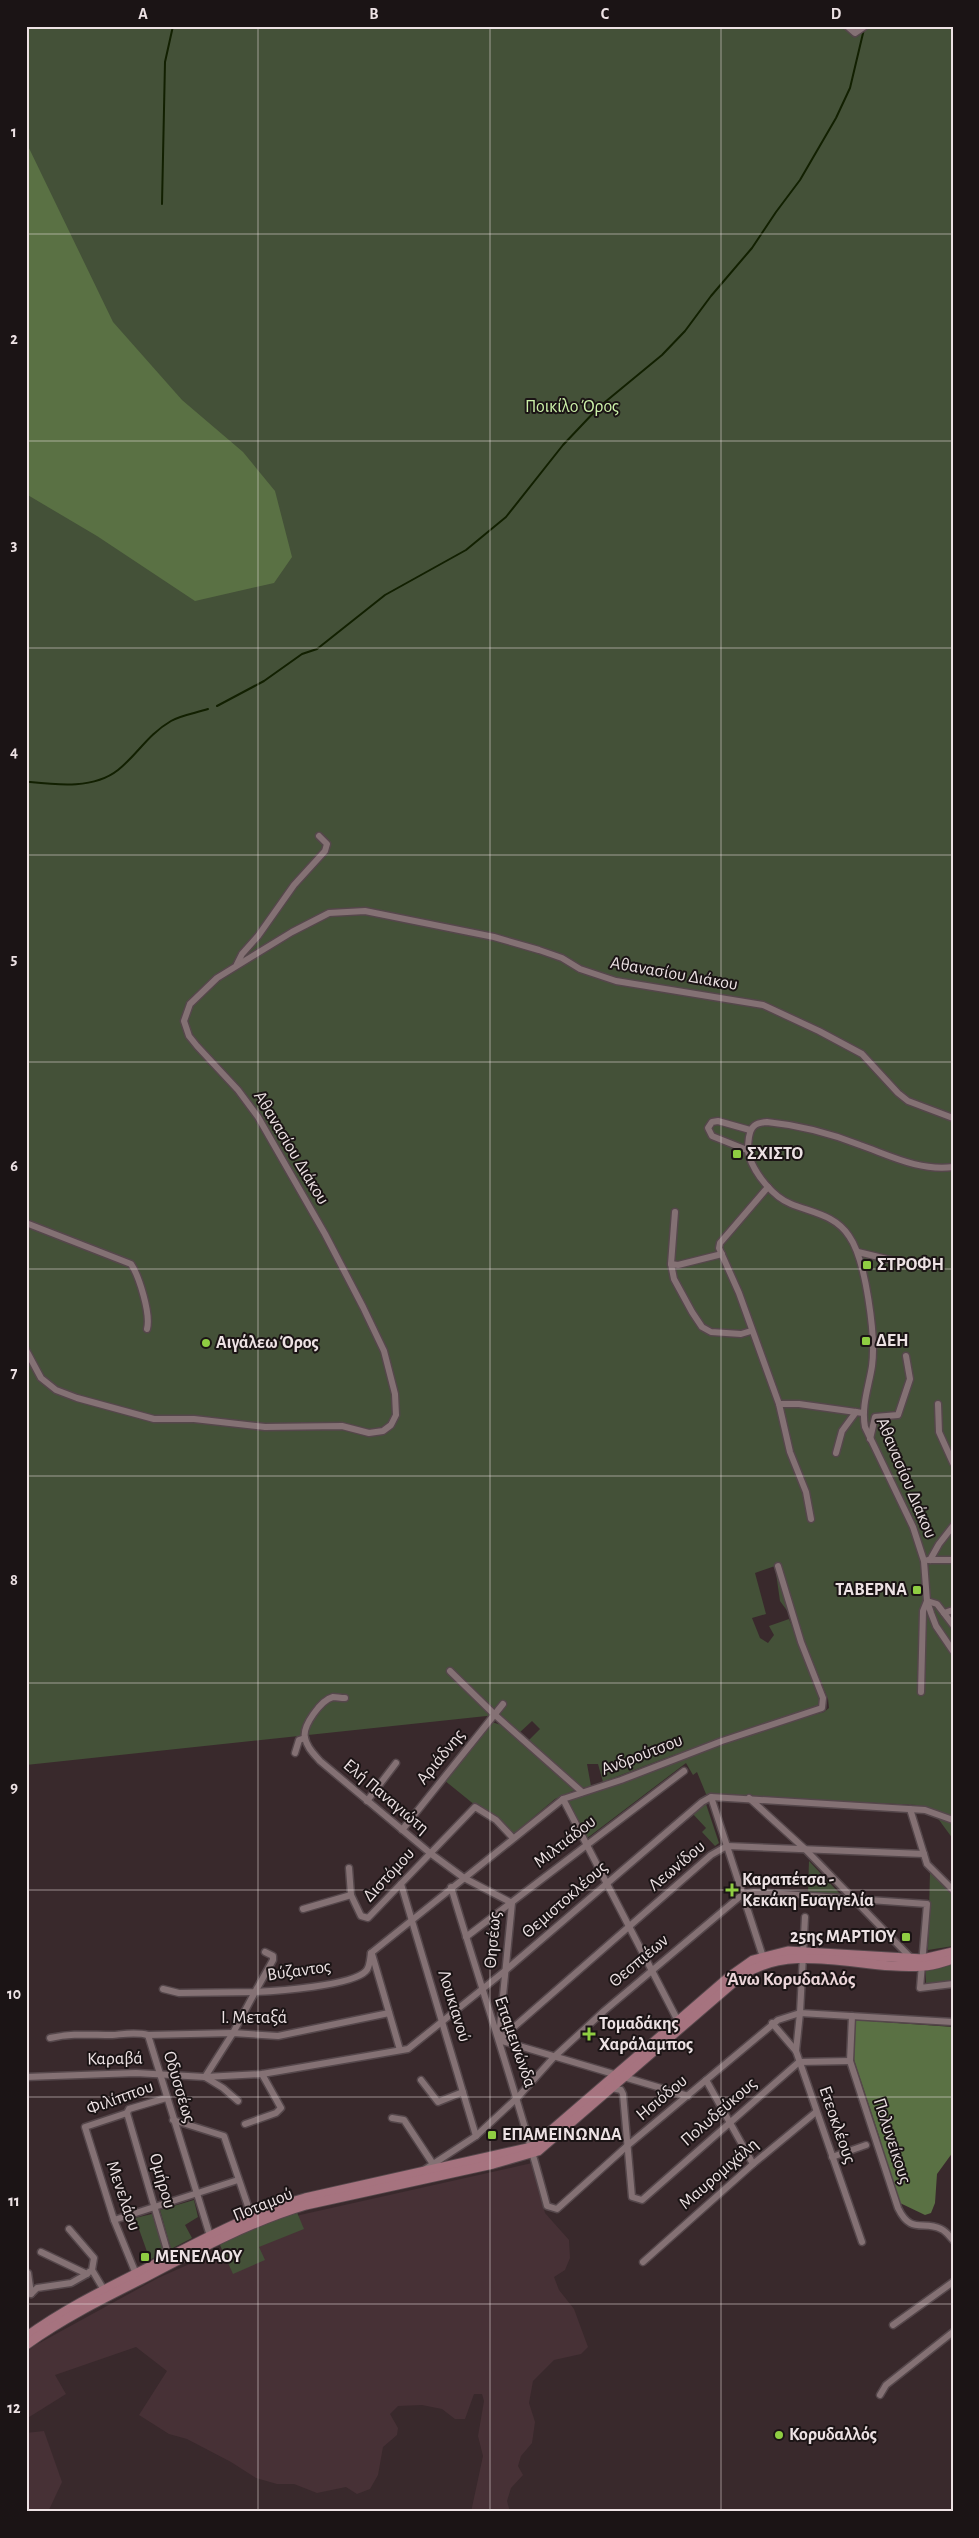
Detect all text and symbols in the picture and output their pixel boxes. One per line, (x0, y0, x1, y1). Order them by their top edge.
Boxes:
text: A (138, 6, 148, 22)
text: B (369, 6, 379, 22)
text: C (601, 6, 610, 22)
text: D (831, 6, 842, 22)
text: 1 (11, 124, 17, 140)
text: 2 (10, 331, 18, 347)
park label: Ποικίλο Όρος (525, 397, 619, 416)
text: 3 (11, 537, 18, 553)
text: 4 (10, 744, 18, 760)
text: 5 (11, 951, 18, 967)
street label: Αθανασίου Διάκου (609, 953, 739, 994)
street label: Αθανασίου Διάκου (250, 1087, 333, 1208)
place label: ΣΧΙΣΤΟ (747, 1145, 803, 1163)
marker: ΣΧΙΣΤΟ (731, 1148, 743, 1160)
text: 6 (10, 1158, 18, 1174)
place label: ΣΤΡΟΦΗ (877, 1256, 944, 1274)
marker: ΣΤΡΟΦΗ (861, 1259, 873, 1271)
place label: ΔΕΗ (876, 1332, 908, 1350)
place label: Αιγάλεω Όρος (216, 1333, 319, 1352)
marker: ΔΕΗ (860, 1335, 872, 1347)
marker: Αιγάλεω Όρος (200, 1337, 212, 1349)
text: 7 (11, 1365, 18, 1381)
street label: Αθανασίου Διάκου (872, 1415, 940, 1541)
text: 8 (10, 1572, 18, 1588)
place label: ΤΑΒΕΡΝΑ (835, 1581, 907, 1599)
marker: ΤΑΒΕΡΝΑ (911, 1584, 923, 1596)
street label: Αριάδνης (413, 1726, 469, 1788)
street label: Ανδρούτσου (599, 1731, 685, 1779)
street label: Ελή Παναγιώτη (340, 1756, 432, 1838)
text: 9 (10, 1779, 18, 1795)
street label: Μιλτιάδου (531, 1812, 599, 1872)
street label: Λεωνίδου (645, 1837, 709, 1895)
street label: Διστόμου (360, 1844, 418, 1906)
street label: Θεμιστοκλέους (519, 1858, 611, 1942)
place label: Καραπέτσα - Κεκάκη Ευαγγελία (742, 1870, 874, 1910)
marker: Καραπέτσα - Κεκάκη Ευαγγελία (726, 1884, 738, 1896)
street label: Θησέως (482, 1911, 504, 1969)
place label: 25ης ΜΑΡΤΙΟΥ (790, 1928, 897, 1946)
street label: Θεσπιέων (606, 1931, 672, 1991)
marker: 25ης ΜΑΡΤΙΟΥ (900, 1931, 912, 1943)
street label: Βύζαντος (266, 1958, 332, 1984)
street label: Λουκιανού (435, 1968, 473, 2044)
district label: Άνω Κορυδαλλός (727, 1970, 856, 1989)
text: 10 (7, 1986, 21, 2002)
street label: Επαμεινώνδα (491, 1994, 539, 2090)
street label: Ι. Μεταξά (221, 2009, 287, 2027)
place label: Τομαδάκης Χαράλαμπος (599, 2014, 693, 2054)
marker: Τομαδάκης Χαράλαμπος (583, 2028, 595, 2040)
street label: Οδυσσέως (160, 2049, 198, 2125)
street label: Καραβά (87, 2050, 143, 2068)
street label: Ησιόδου (633, 2072, 691, 2124)
street label: Πολυδεύκους (678, 2074, 760, 2150)
street label: Φιλίππου (84, 2077, 156, 2118)
street label: Ετεοκλέους (815, 2084, 859, 2166)
street label: Πολυνείκους (870, 2096, 915, 2186)
place label: ΕΠΑΜΕΙΝΩΝΔΑ (502, 2126, 622, 2144)
marker: ΕΠΑΜΕΙΝΩΝΔΑ (486, 2129, 498, 2141)
street label: Μαυρομιχάλη (676, 2135, 762, 2213)
street label: Ομήρου (146, 2151, 178, 2211)
street label: Μενελάου (103, 2159, 143, 2233)
street label: Ποταμού (230, 2185, 296, 2225)
text: 11 (8, 2193, 20, 2209)
place label: ΜΕΝΕΛΑΟΥ (155, 2248, 243, 2266)
marker: ΜΕΝΕΛΑΟΥ (139, 2251, 151, 2263)
text: 12 (7, 2400, 21, 2416)
place label: Κορυδαλλός (789, 2425, 877, 2444)
marker: Κορυδαλλός (773, 2429, 785, 2441)

